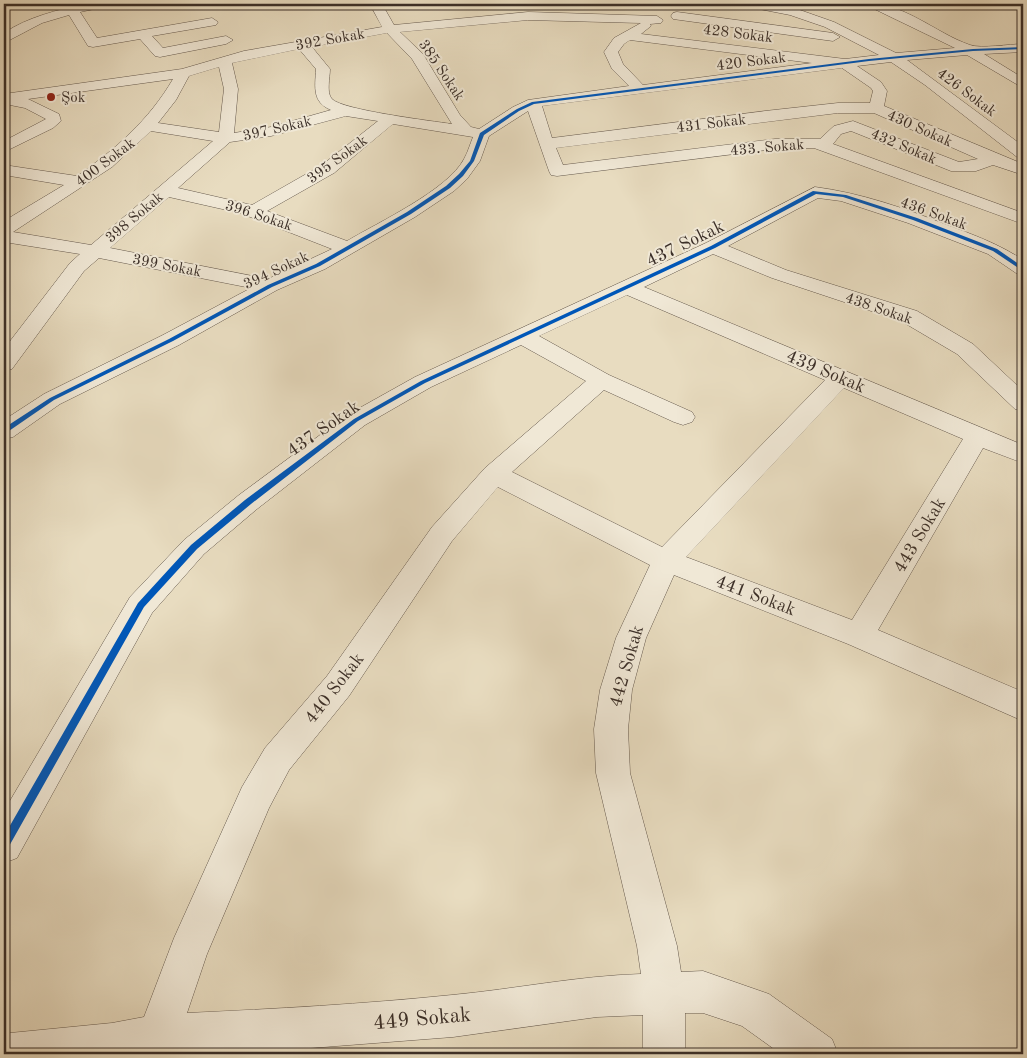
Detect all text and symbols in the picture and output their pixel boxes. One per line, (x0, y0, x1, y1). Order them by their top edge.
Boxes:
street label: 428 Sokak (702, 23, 774, 46)
street label: 392 Sokak (294, 27, 366, 54)
street label: 385 Sokak (415, 38, 467, 104)
street label: 420 Sokak (715, 51, 787, 74)
street label: 426 Sokak (934, 66, 999, 120)
marker: Şok (45, 91, 57, 103)
place label: Şok (61, 91, 86, 106)
street label: 430 Sokak (884, 108, 955, 151)
street label: 431 Sokak (675, 113, 747, 136)
street label: 397 Sokak (242, 114, 313, 145)
street label: 432 Sokak (868, 127, 939, 168)
street label: 395 Sokak (305, 133, 371, 187)
street label: 400 Sokak (73, 136, 139, 190)
street label: 433. Sokak (729, 138, 805, 159)
street label: 398 Sokak (103, 190, 167, 246)
street label: 436 Sokak (898, 195, 969, 234)
street label: 396 Sokak (223, 198, 294, 234)
street label: 437 Sokak (644, 217, 727, 270)
street label: 394 Sokak (242, 250, 312, 293)
street label: 399 Sokak (131, 252, 203, 281)
street label: 438 Sokak (843, 291, 914, 328)
street label: 439 Sokak (783, 347, 868, 397)
street label: 437 Sokak (284, 397, 363, 460)
street label: 443 Sokak (890, 495, 949, 576)
street label: 441 Sokak (713, 572, 798, 619)
street label: 442 Sokak (607, 623, 647, 709)
street label: 440 Sokak (302, 650, 368, 727)
street label: 449 Sokak (372, 1005, 472, 1034)

